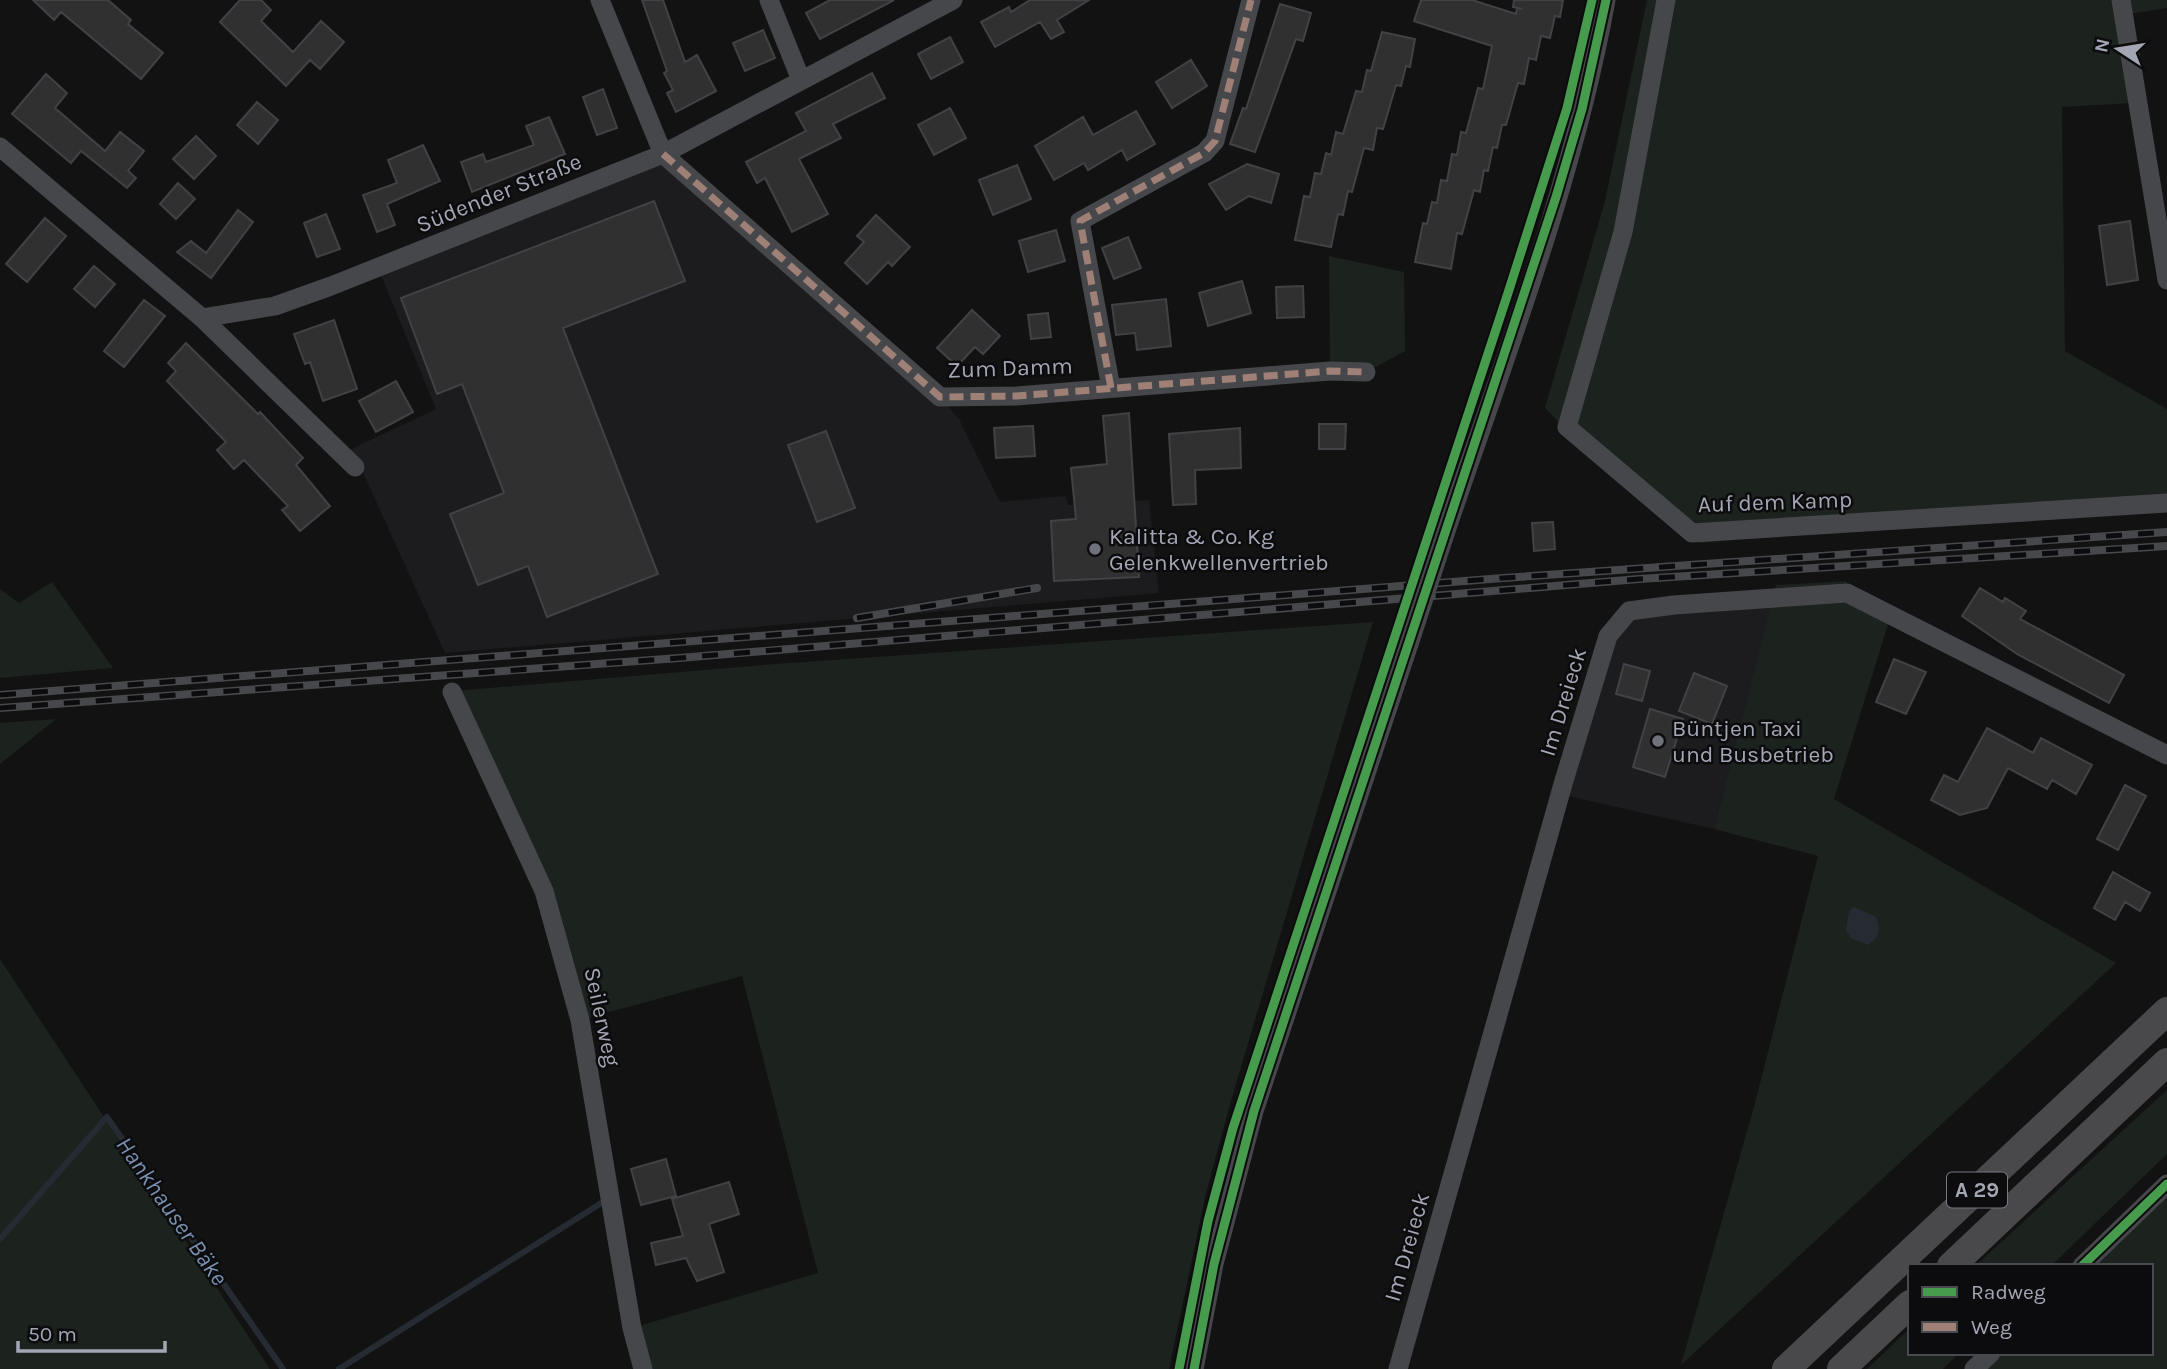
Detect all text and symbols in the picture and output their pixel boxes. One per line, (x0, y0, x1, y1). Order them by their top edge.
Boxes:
north arrow (2083, 14, 2153, 84)
text: N (2090, 37, 2115, 55)
street label: Südender Straße (412, 148, 586, 238)
street label: Zum Damm (947, 352, 1073, 384)
street label: Auf dem Kamp (1697, 486, 1853, 518)
place label: Kalitta & Co. Kg Gelenkwellenvertrieb (1109, 523, 1329, 576)
marker: Kalitta & Co. Kg Gelenkwellenvertrieb (1087, 541, 1103, 557)
street label: Im Dreieck (1534, 644, 1592, 760)
place label: Büntjen Taxi und Busbetrieb (1672, 715, 1834, 768)
marker: Büntjen Taxi und Busbetrieb (1650, 733, 1666, 749)
street label: Seilerweg (578, 965, 626, 1069)
water label: Hankhauser Bäke (110, 1131, 234, 1291)
road number: A 29 (1947, 1172, 2007, 1208)
street label: Im Dreieck (1379, 1189, 1435, 1305)
legend (1908, 1264, 2153, 1355)
text: Radweg (1971, 1280, 2046, 1304)
scale bar (18, 1310, 164, 1354)
text: Weg (1971, 1315, 2012, 1339)
text: 50 m (28, 1322, 77, 1346)

